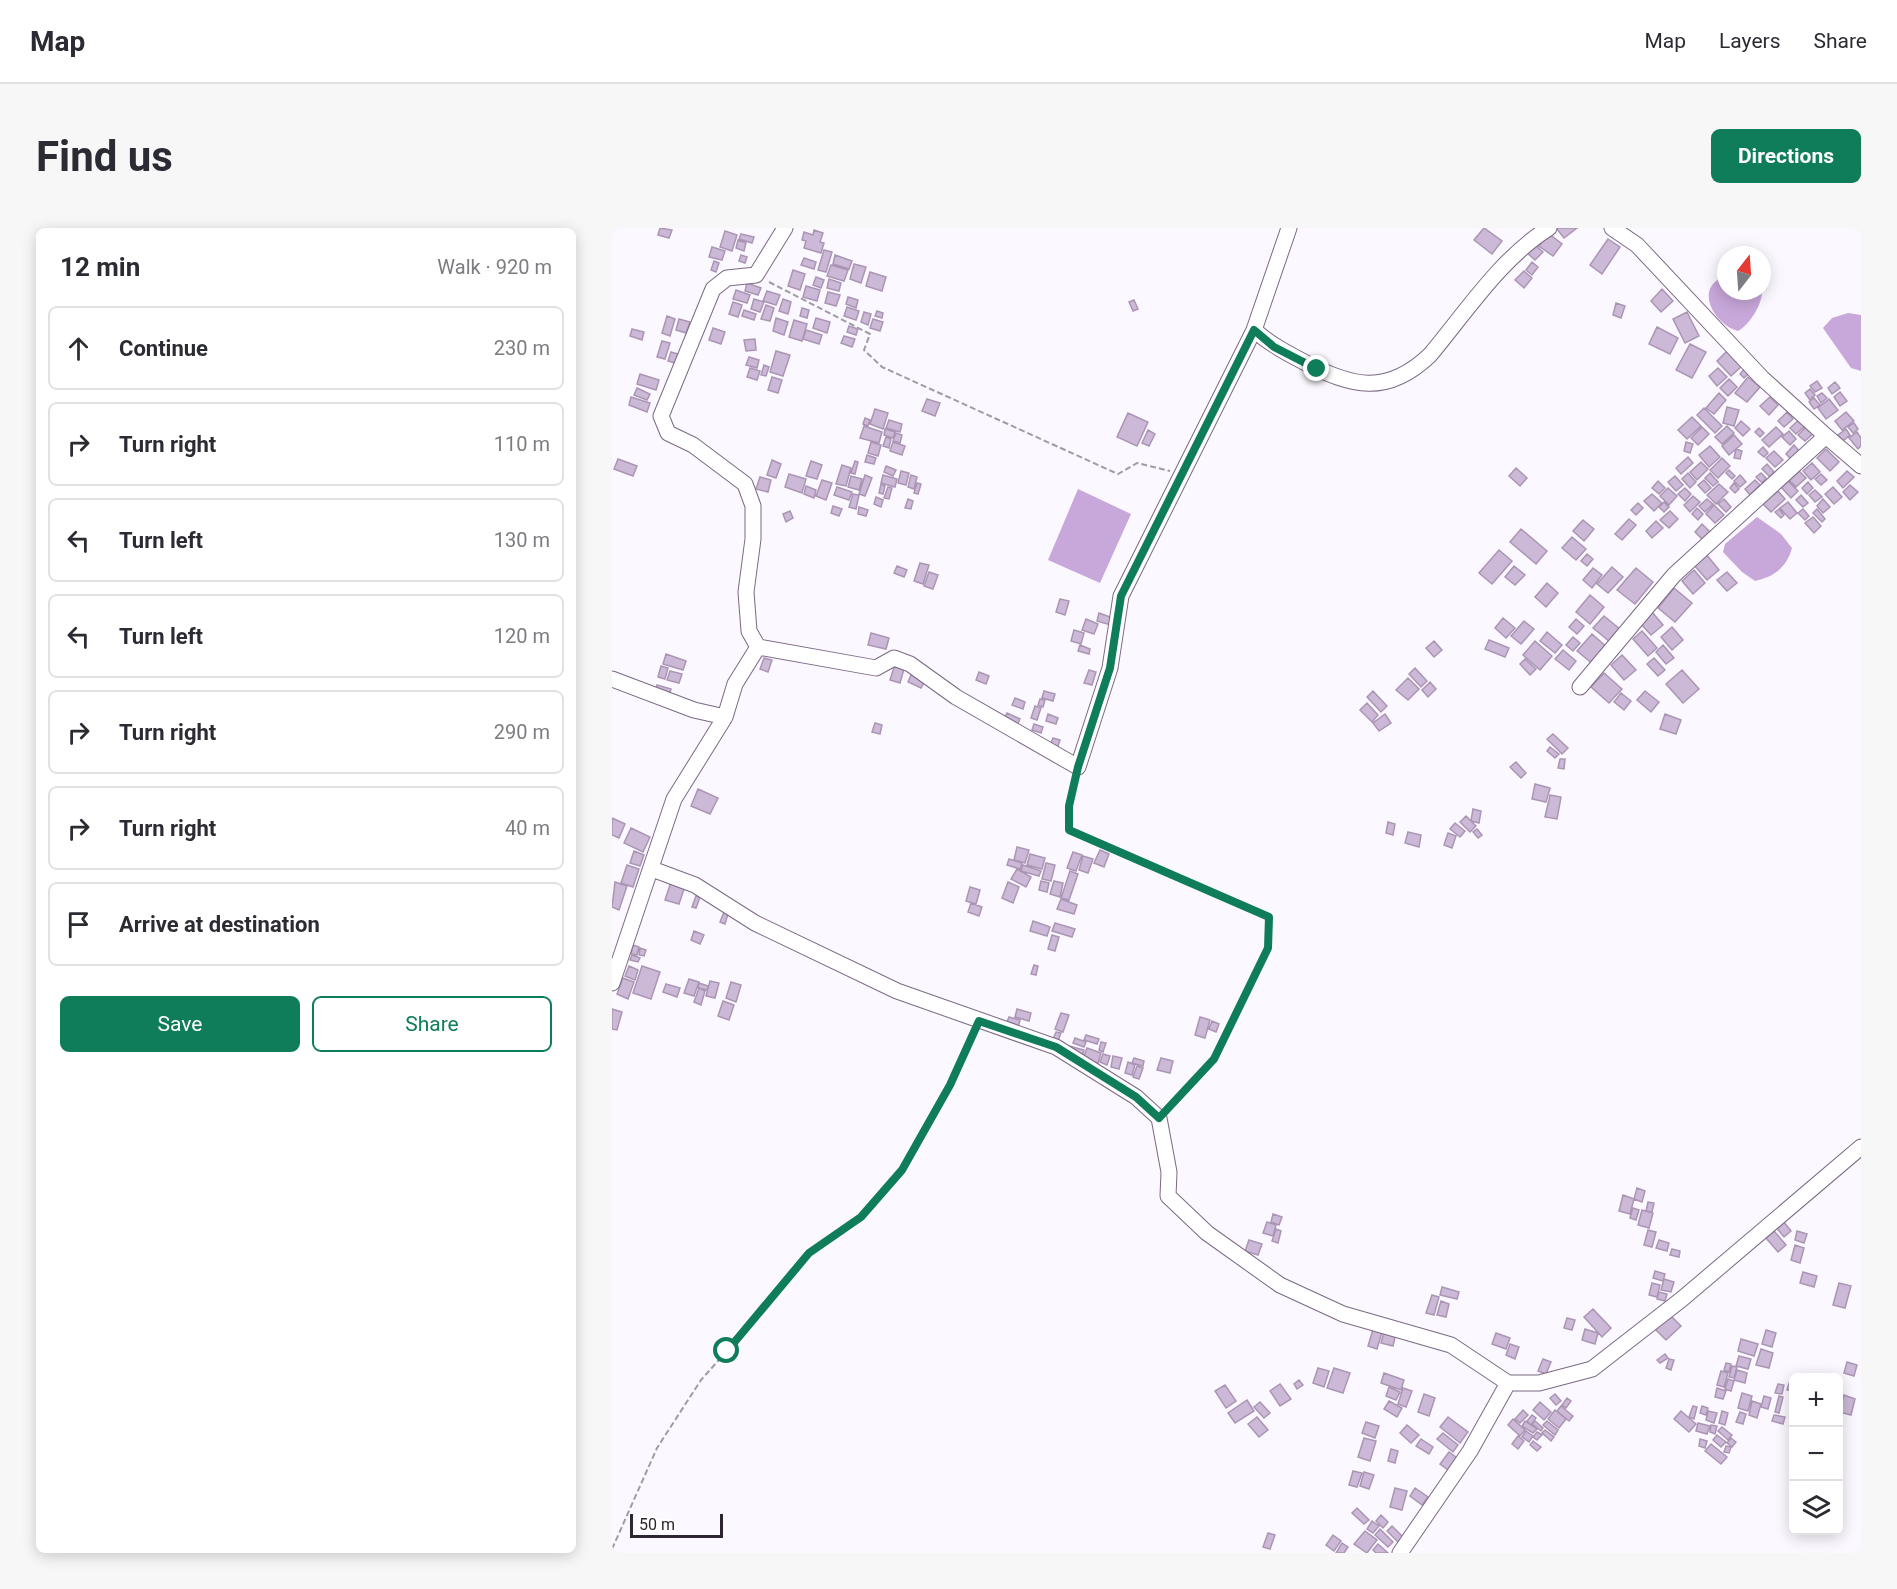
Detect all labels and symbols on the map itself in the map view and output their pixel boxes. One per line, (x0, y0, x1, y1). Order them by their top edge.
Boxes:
north arrow (1717, 246, 1771, 300)
route end (1303, 355, 1329, 381)
route start (713, 1337, 739, 1363)
scale bar (630, 1511, 723, 1538)

